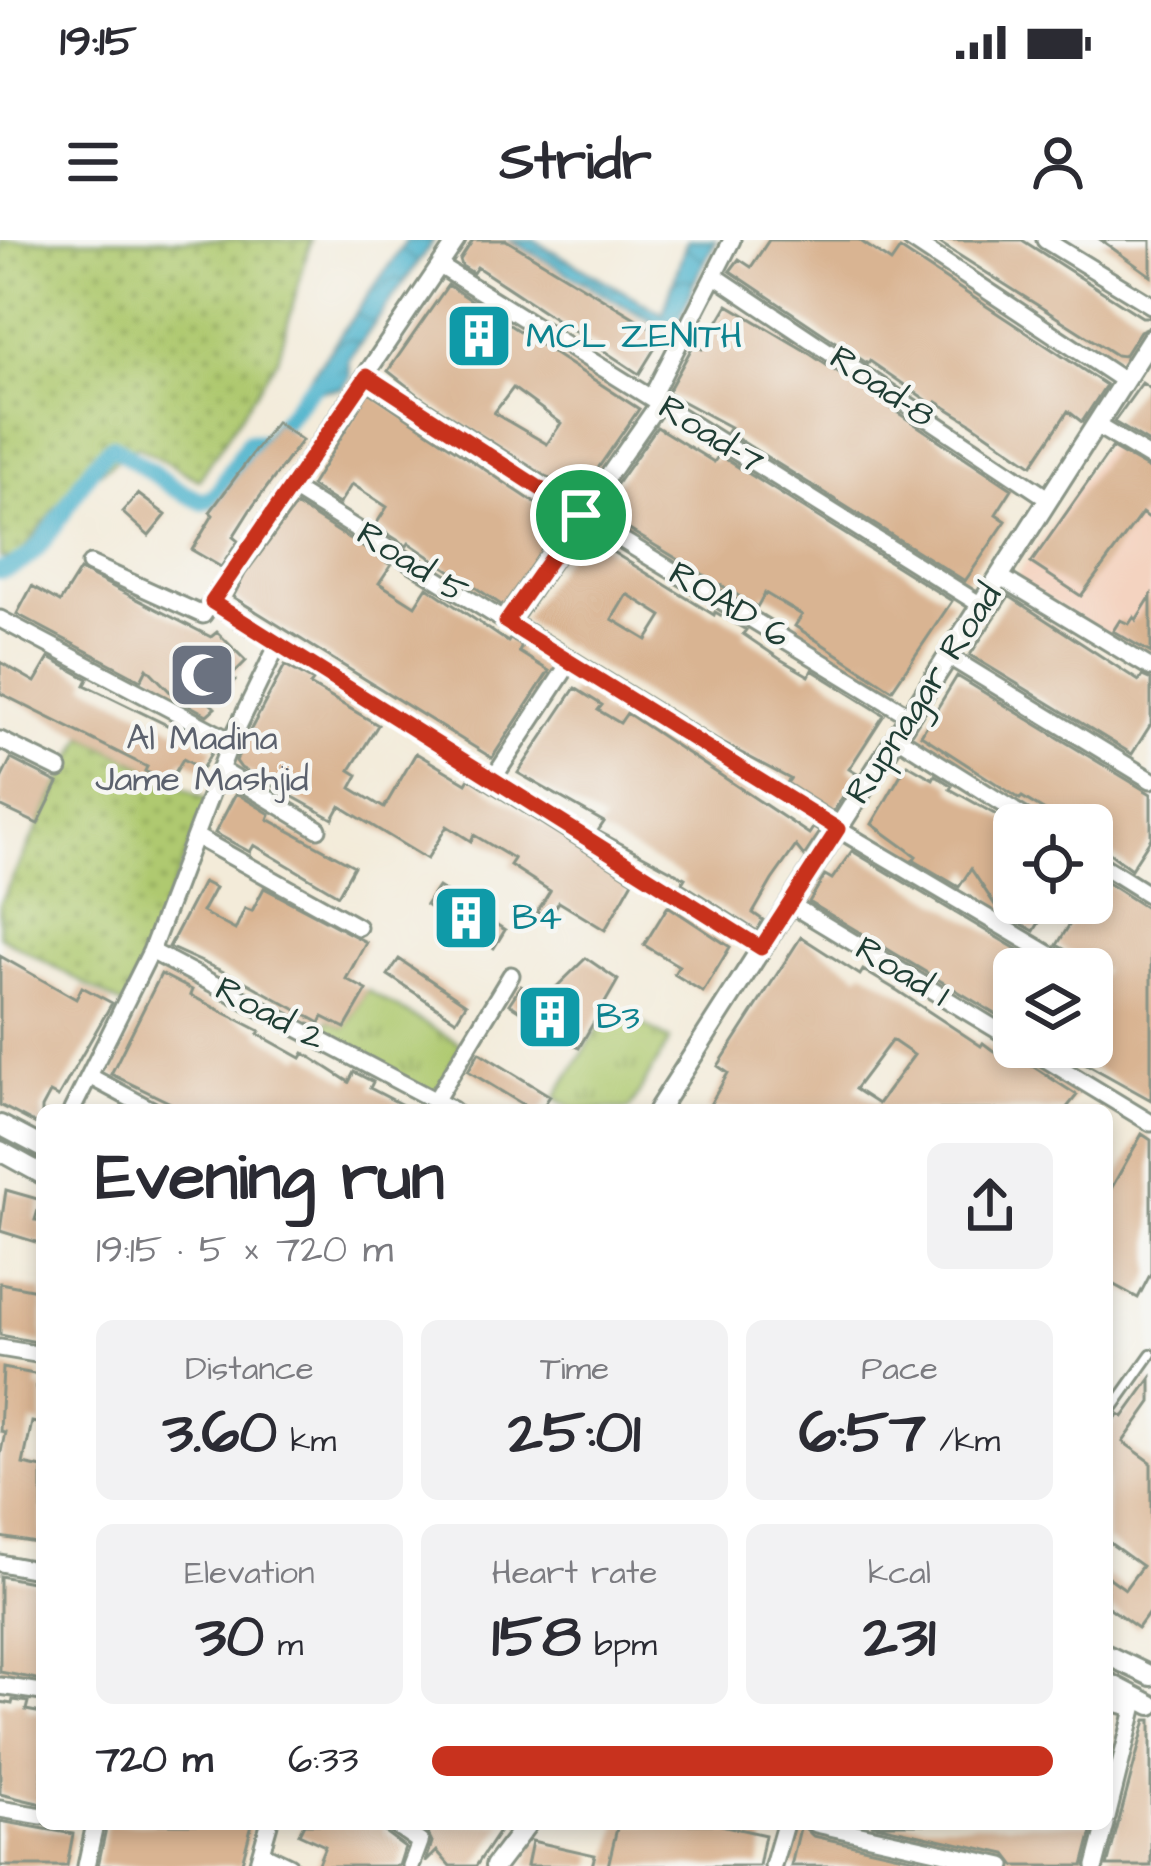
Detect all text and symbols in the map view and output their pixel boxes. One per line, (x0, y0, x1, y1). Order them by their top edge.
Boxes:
text: 19:15 (60, 11, 137, 73)
text: Stridr (500, 125, 651, 200)
icon: menu (60, 129, 126, 195)
icon: person (1025, 129, 1091, 195)
building icon: MCL ZENITH (444, 301, 514, 371)
place label: MCL ZENITH (526, 311, 742, 362)
street label: Road-8 (819, 333, 945, 441)
street label: Road-7 (648, 383, 774, 487)
pin (530, 464, 632, 566)
icon: arrive (548, 482, 614, 548)
street label: Road 5 (347, 509, 477, 617)
street label: ROAD 6 (659, 549, 799, 661)
street label: Rupnagar Road (833, 574, 1015, 815)
mosque icon: Al Madina Jame Mashjid (167, 640, 237, 710)
place label: Al Madina Jame Mashjid (95, 713, 309, 805)
map controls (993, 804, 1113, 1068)
button: locate (993, 804, 1113, 924)
building icon: B4 (431, 883, 501, 953)
place label: B4 (512, 893, 562, 944)
street label: Road 1 (845, 924, 959, 1020)
button: layers (993, 948, 1113, 1068)
street label: Road 2 (206, 964, 334, 1064)
building icon: B3 (515, 982, 585, 1052)
place label: B3 (596, 992, 640, 1043)
text: Evening run (96, 1133, 444, 1225)
button: share (927, 1143, 1053, 1269)
text: 19:15 · 5 × 720 m (96, 1224, 393, 1278)
text: Distance (185, 1346, 314, 1392)
text: Time (540, 1346, 609, 1392)
text: Pace (861, 1346, 938, 1392)
text: 3.60 (163, 1392, 277, 1475)
text: 25:01 (508, 1392, 641, 1475)
text: 6:57 (799, 1392, 926, 1475)
text: km (277, 1418, 336, 1464)
text: /km (926, 1418, 1000, 1464)
text: Elevation (185, 1550, 314, 1596)
text: Heart rate (492, 1550, 657, 1596)
text: kcal (868, 1550, 931, 1596)
text: 30 (196, 1596, 264, 1679)
text: 158 (492, 1596, 581, 1679)
text: 231 (863, 1596, 936, 1679)
text: m (264, 1622, 303, 1668)
text: bpm (581, 1622, 657, 1668)
text: 720 m (96, 1734, 213, 1788)
text: 6:33 (288, 1734, 359, 1788)

